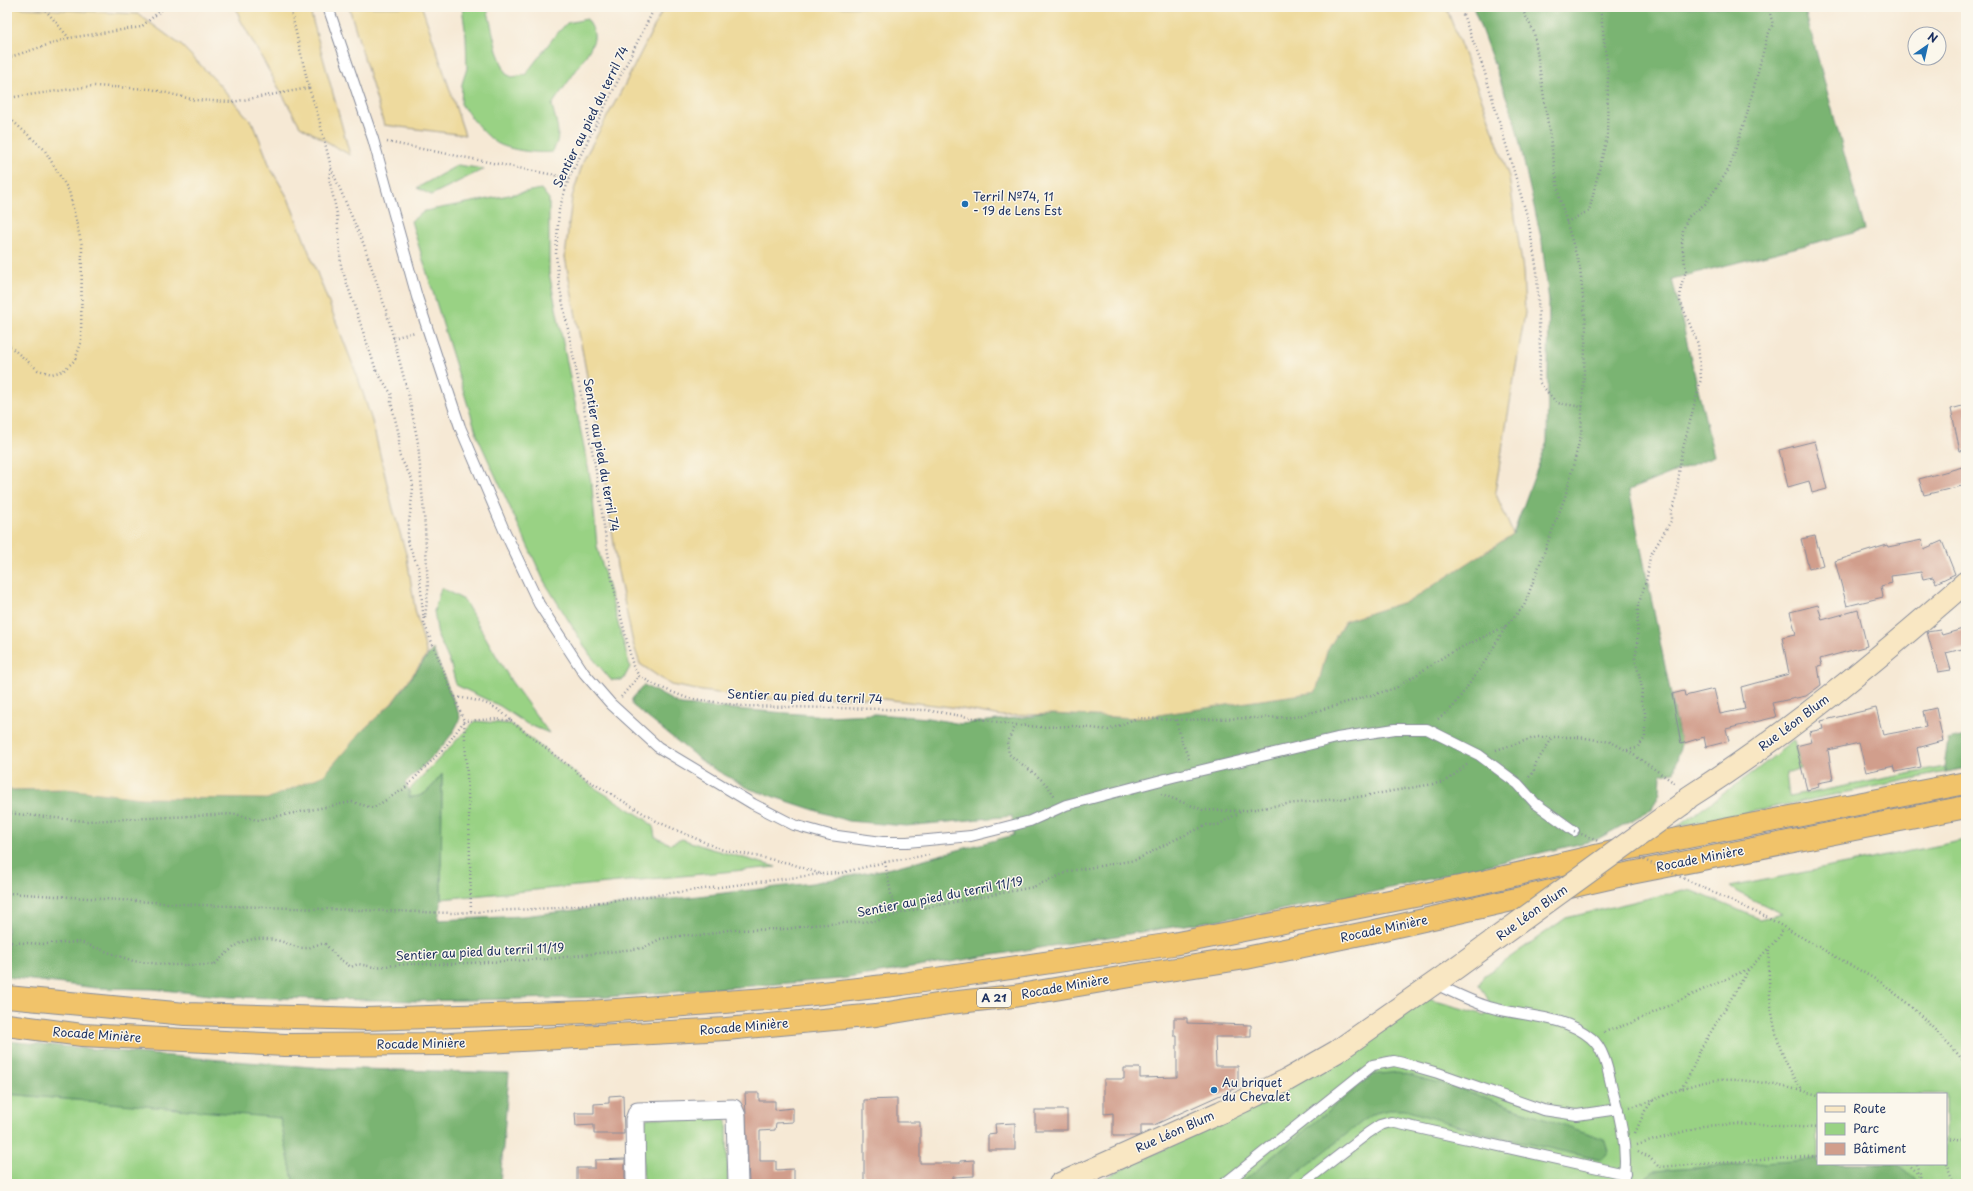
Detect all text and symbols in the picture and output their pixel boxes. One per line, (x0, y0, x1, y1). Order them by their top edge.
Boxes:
north arrow (1907, 26, 1947, 66)
text: N (1925, 28, 1941, 47)
street label: Sentier au pied du terril 74 (548, 43, 632, 190)
place label: Terril №74, 11 - 19 de Lens Est (973, 187, 1062, 219)
marker: Terril №74, 11 - 19 de Lens Est (960, 199, 970, 209)
street label: Sentier au pied du terril 74 (580, 377, 624, 533)
street label: Sentier au pied du terril 74 (727, 684, 883, 708)
street label: Rue Léon Blum (1754, 690, 1833, 755)
street label: Rocade Minière (1654, 841, 1746, 875)
street label: Sentier au pied du terril 11/19 (855, 871, 1024, 921)
street label: Rue Léon Blum (1492, 880, 1571, 944)
street label: Rocade Minière (1338, 910, 1430, 946)
street label: Sentier au pied du terril 11/19 (395, 938, 565, 964)
street label: Rocade Minière (1019, 969, 1111, 1003)
road number: A 21 (977, 989, 1011, 1007)
street label: Rocade Minière (699, 1013, 789, 1039)
street label: Rocade Minière (52, 1022, 143, 1046)
street label: Rocade Minière (376, 1033, 466, 1053)
place label: Au briquet du Chevalet (1222, 1073, 1290, 1105)
marker: Au briquet du Chevalet (1209, 1085, 1219, 1095)
legend (1817, 1093, 1947, 1165)
text: Route (1853, 1099, 1886, 1117)
street label: Rue Léon Blum (1132, 1106, 1217, 1156)
text: Parc (1853, 1119, 1879, 1137)
text: Bâtiment (1853, 1139, 1906, 1157)

